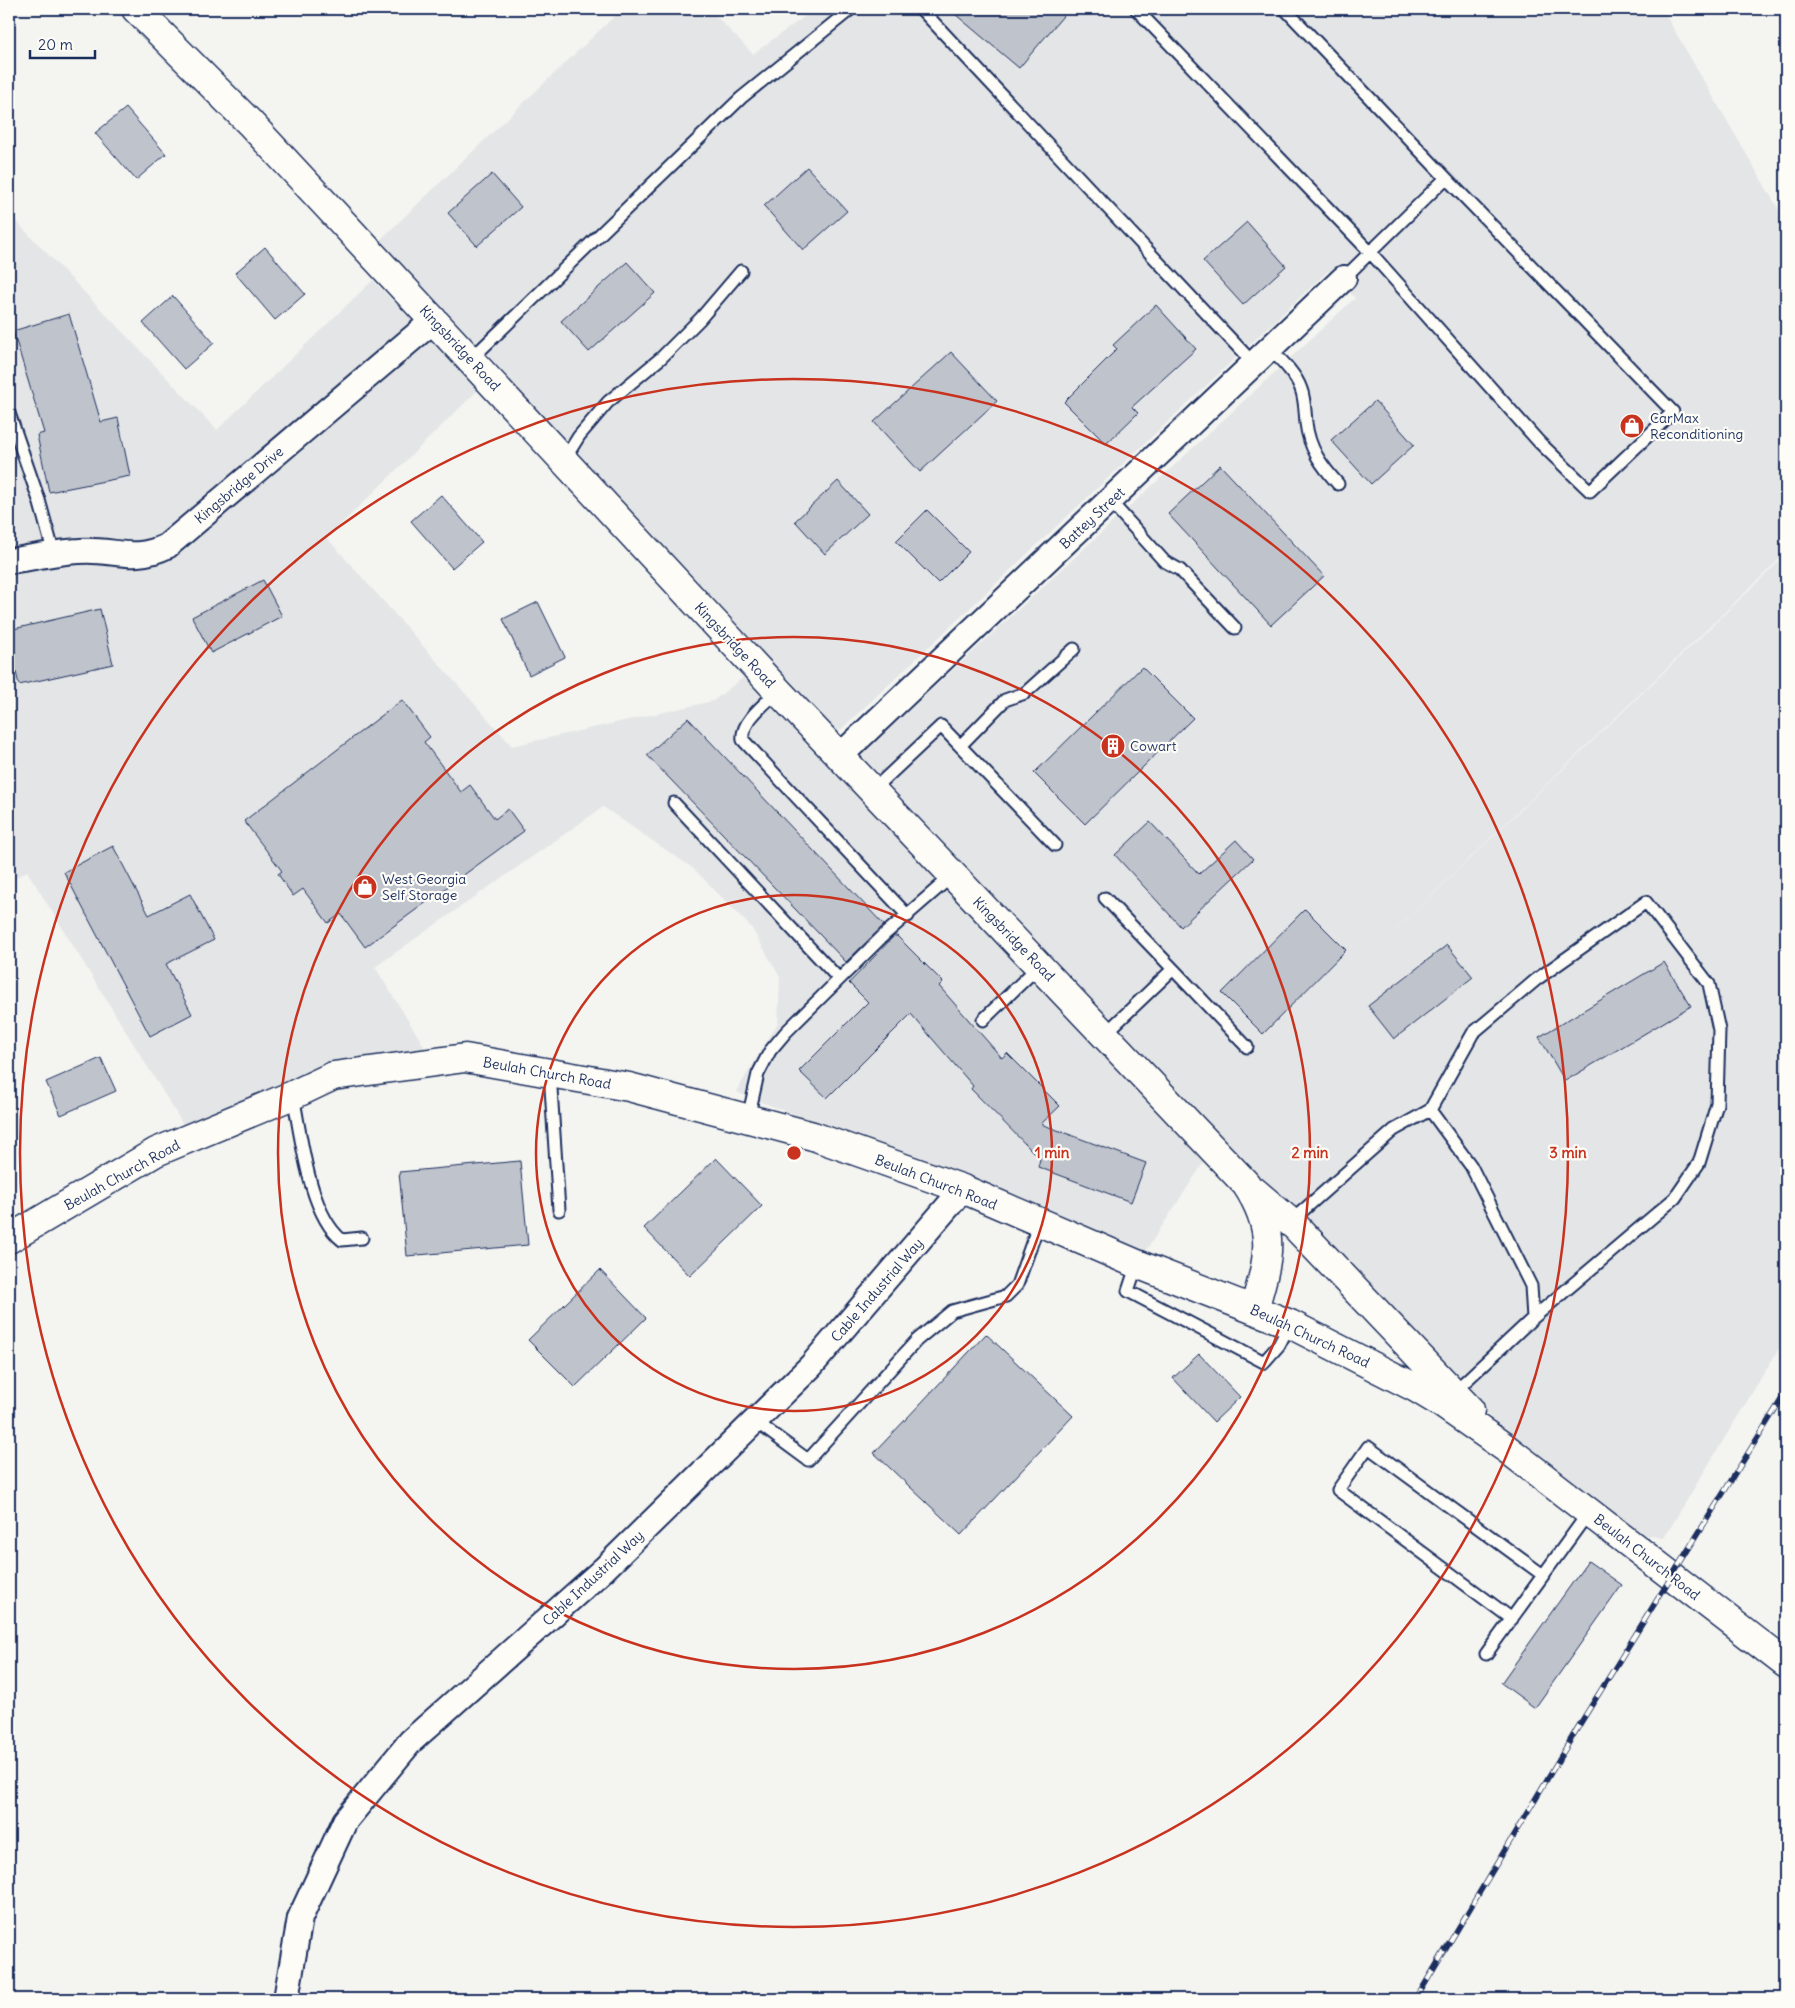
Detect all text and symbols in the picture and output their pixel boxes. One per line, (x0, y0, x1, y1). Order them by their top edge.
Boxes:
scale bar (30, 28, 95, 60)
text: 20 m (38, 35, 73, 54)
street label: Kingsbridge Road (416, 301, 504, 395)
place label: CarMax Reconditioning (1650, 409, 1743, 443)
shop icon: CarMax Reconditioning (1619, 413, 1645, 439)
street label: Kingsbridge Drive (191, 443, 287, 527)
street label: Battey Street (1056, 483, 1129, 553)
street label: Kingsbridge Road (691, 598, 779, 692)
building icon: Cowart (1100, 733, 1126, 759)
place label: Cowart (1130, 737, 1177, 755)
place label: West Georgia Self Storage (382, 870, 466, 904)
shop icon: West Georgia Self Storage (352, 874, 378, 900)
street label: Kingsbridge Road (969, 893, 1059, 985)
street label: Beulah Church Road (482, 1053, 612, 1093)
street label: Beulah Church Road (61, 1136, 183, 1214)
text: 1 min (1035, 1143, 1070, 1162)
text: 2 min (1292, 1143, 1329, 1162)
text: 3 min (1549, 1143, 1587, 1162)
centre of rings (785, 1144, 803, 1162)
street label: Beulah Church Road (872, 1150, 1000, 1214)
street label: Cable Industrial Way (827, 1234, 927, 1346)
street label: Beulah Church Road (1247, 1300, 1373, 1372)
street label: Beulah Church Road (1590, 1510, 1704, 1604)
street label: Cable Industrial Way (539, 1526, 647, 1630)

